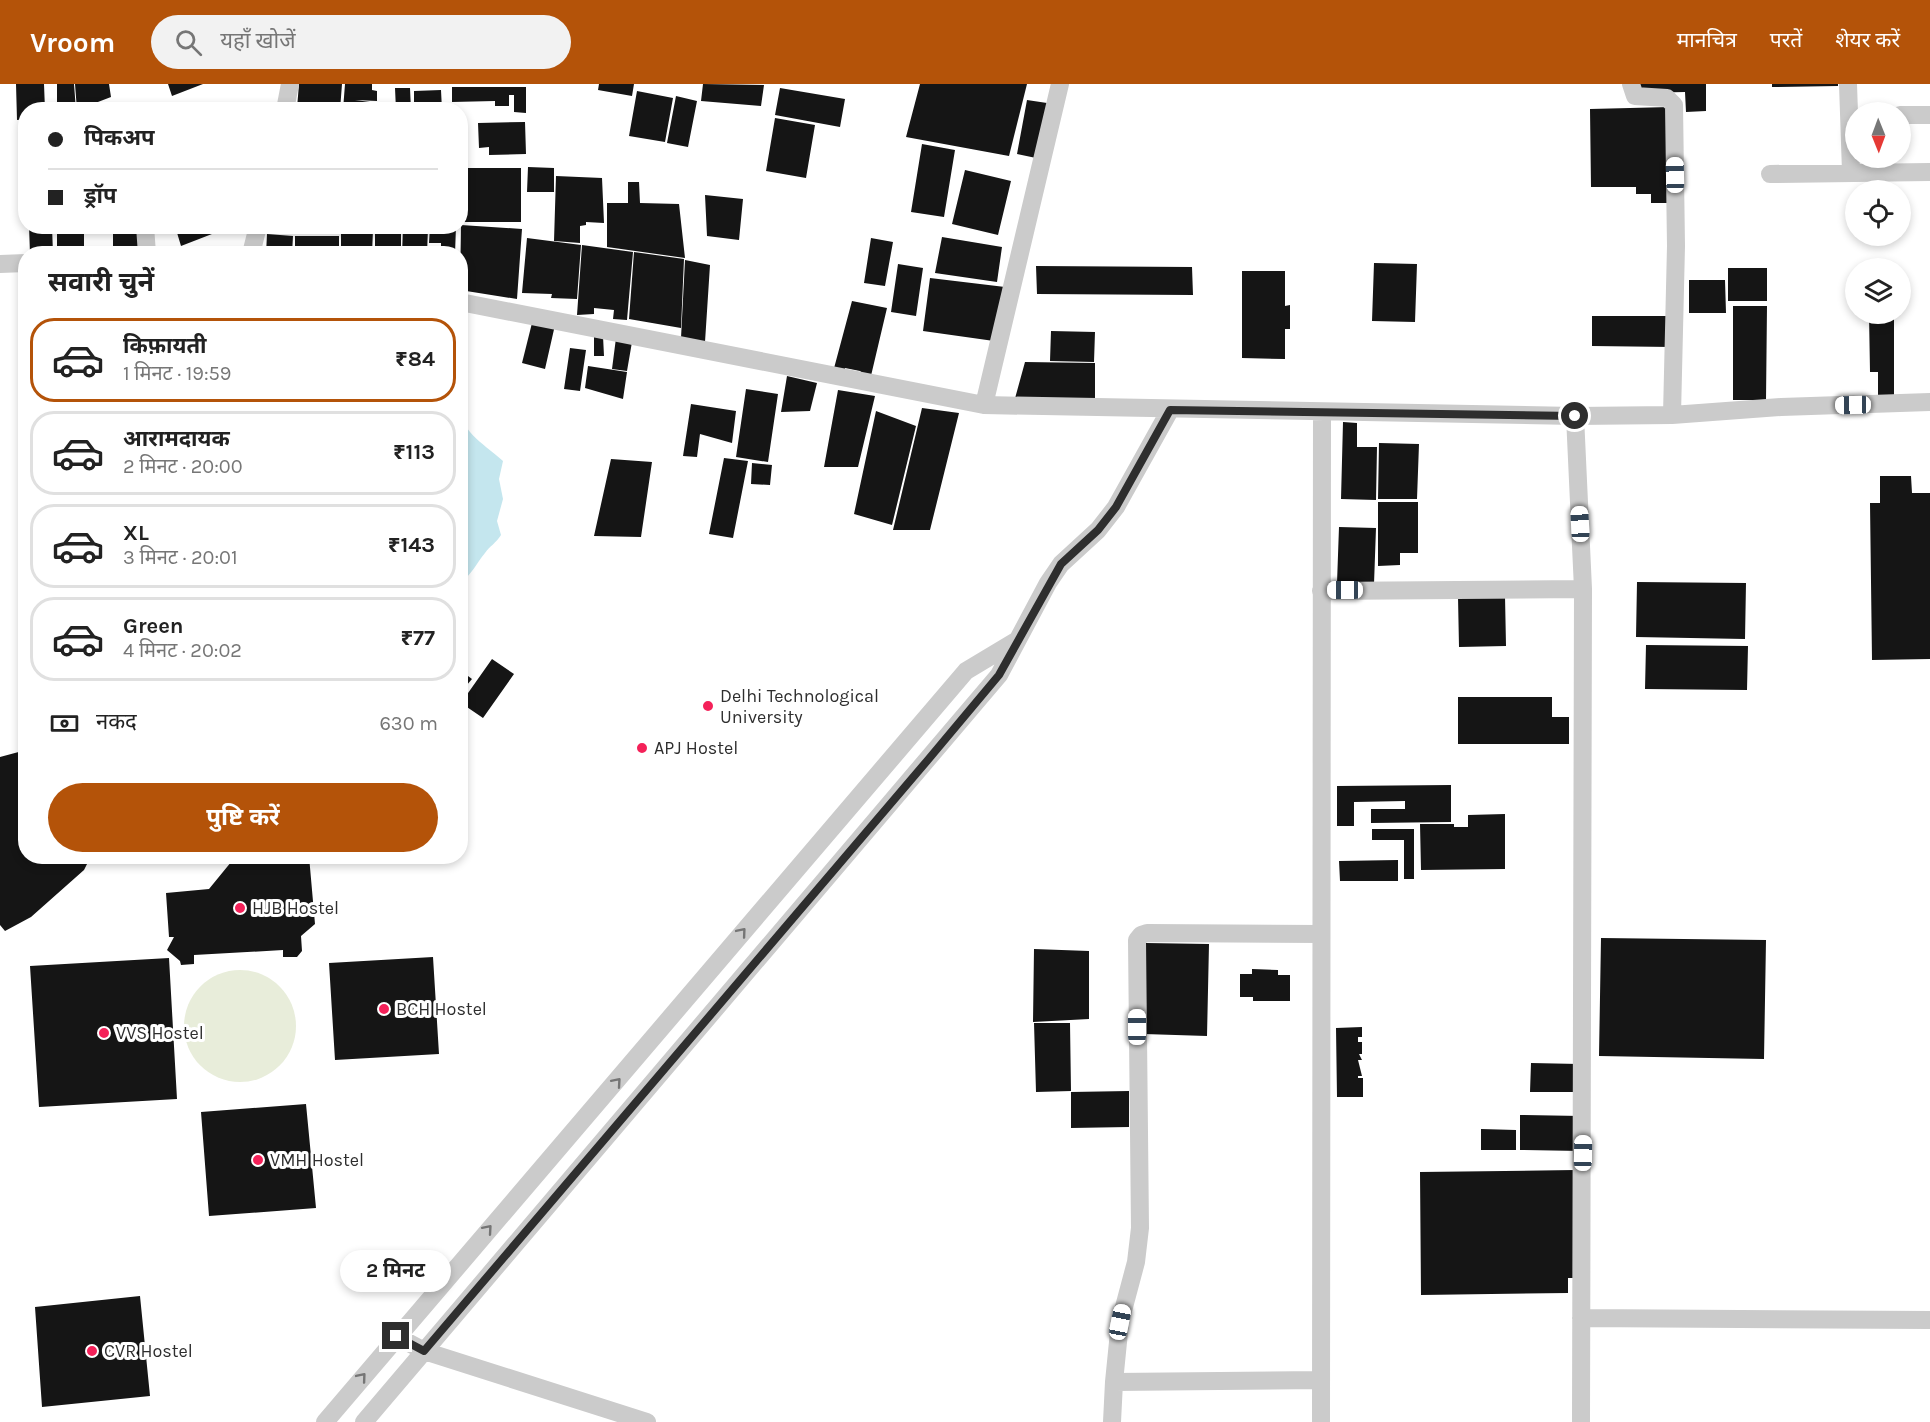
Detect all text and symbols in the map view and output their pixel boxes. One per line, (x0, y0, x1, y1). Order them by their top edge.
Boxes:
search box (151, 15, 571, 69)
text: Vroom (30, 26, 115, 59)
icon: search (172, 26, 205, 59)
text: यहाँ खोजें (220, 28, 296, 54)
text: मानचित्र (1677, 28, 1737, 52)
text: परतें (1770, 28, 1802, 52)
text: शेयर करें (1835, 28, 1900, 52)
north arrow (1845, 102, 1911, 168)
map controls (1845, 102, 1911, 324)
text: पिकअप (84, 125, 155, 151)
car (1666, 157, 1684, 193)
button: locate (1845, 180, 1911, 246)
text: ड्रॉप (84, 183, 117, 209)
button: layers (1845, 258, 1911, 324)
text: सवारी चुनें (48, 266, 154, 298)
icon: car (51, 333, 105, 387)
text: किफ़ायती (123, 333, 207, 359)
text: ₹84 (395, 346, 435, 372)
text: 1 मिनट · 19:59 (123, 362, 231, 385)
car (1835, 396, 1871, 414)
route start (1561, 402, 1588, 429)
icon: car (51, 426, 105, 480)
text: आरामदायक (123, 426, 230, 452)
text: ₹113 (393, 439, 435, 465)
text: 2 मिनट · 20:00 (123, 455, 243, 478)
car (1570, 506, 1590, 542)
icon: car (51, 519, 105, 573)
text: XL (123, 520, 149, 546)
text: ₹143 (388, 532, 435, 558)
text: 3 मिनट · 20:01 (123, 546, 238, 569)
car (1327, 581, 1363, 599)
icon: car (51, 612, 105, 666)
text: Green (123, 613, 184, 639)
text: ₹77 (401, 625, 435, 651)
text: 4 मिनट · 20:02 (123, 639, 242, 662)
place label: Delhi Technological University (720, 685, 879, 728)
marker: Delhi Technological University (701, 699, 715, 713)
icon: cash (48, 707, 81, 740)
text: नकद (96, 709, 137, 735)
text: 630 m (379, 712, 438, 735)
place label: APJ Hostel (654, 737, 738, 759)
marker: APJ Hostel (635, 741, 649, 755)
button: पुष्टि करें (48, 783, 438, 852)
place label: HJB Hostel (252, 897, 339, 919)
marker: HJB Hostel (233, 901, 247, 915)
one-way arrow (735, 928, 746, 939)
place label: BCH Hostel (396, 998, 487, 1020)
marker: BCH Hostel (377, 1002, 391, 1016)
car (1128, 1009, 1146, 1045)
place label: VVS Hostel (116, 1022, 204, 1044)
marker: VVS Hostel (97, 1026, 111, 1040)
one-way arrow (609, 1077, 620, 1088)
car (1574, 1135, 1592, 1171)
place label: VMH Hostel (270, 1149, 364, 1171)
marker: VMH Hostel (251, 1153, 265, 1167)
one-way arrow (481, 1224, 492, 1235)
callout: 2 मिनट (340, 1249, 452, 1291)
text: 2 मिनट (366, 1259, 425, 1282)
car (1108, 1303, 1132, 1341)
route end (382, 1322, 409, 1349)
place label: CVR Hostel (104, 1340, 193, 1362)
marker: CVR Hostel (85, 1344, 99, 1358)
one-way arrow (355, 1373, 366, 1384)

